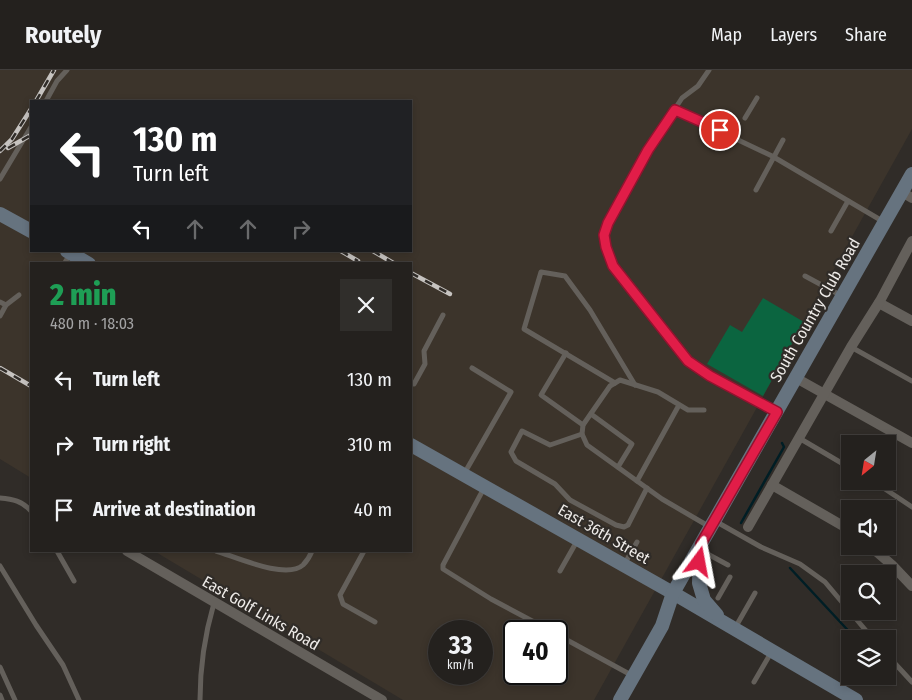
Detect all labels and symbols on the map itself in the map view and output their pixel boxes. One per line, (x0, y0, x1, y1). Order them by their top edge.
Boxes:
pin (699, 109, 741, 151)
street label: South Country Club Road (766, 235, 864, 385)
north arrow (841, 435, 896, 490)
street label: East 36th Street (555, 500, 654, 568)
position arrow (672, 535, 724, 587)
street label: East Golf Links Road (199, 572, 323, 654)
speed limit sign: 40 (503, 620, 568, 685)

